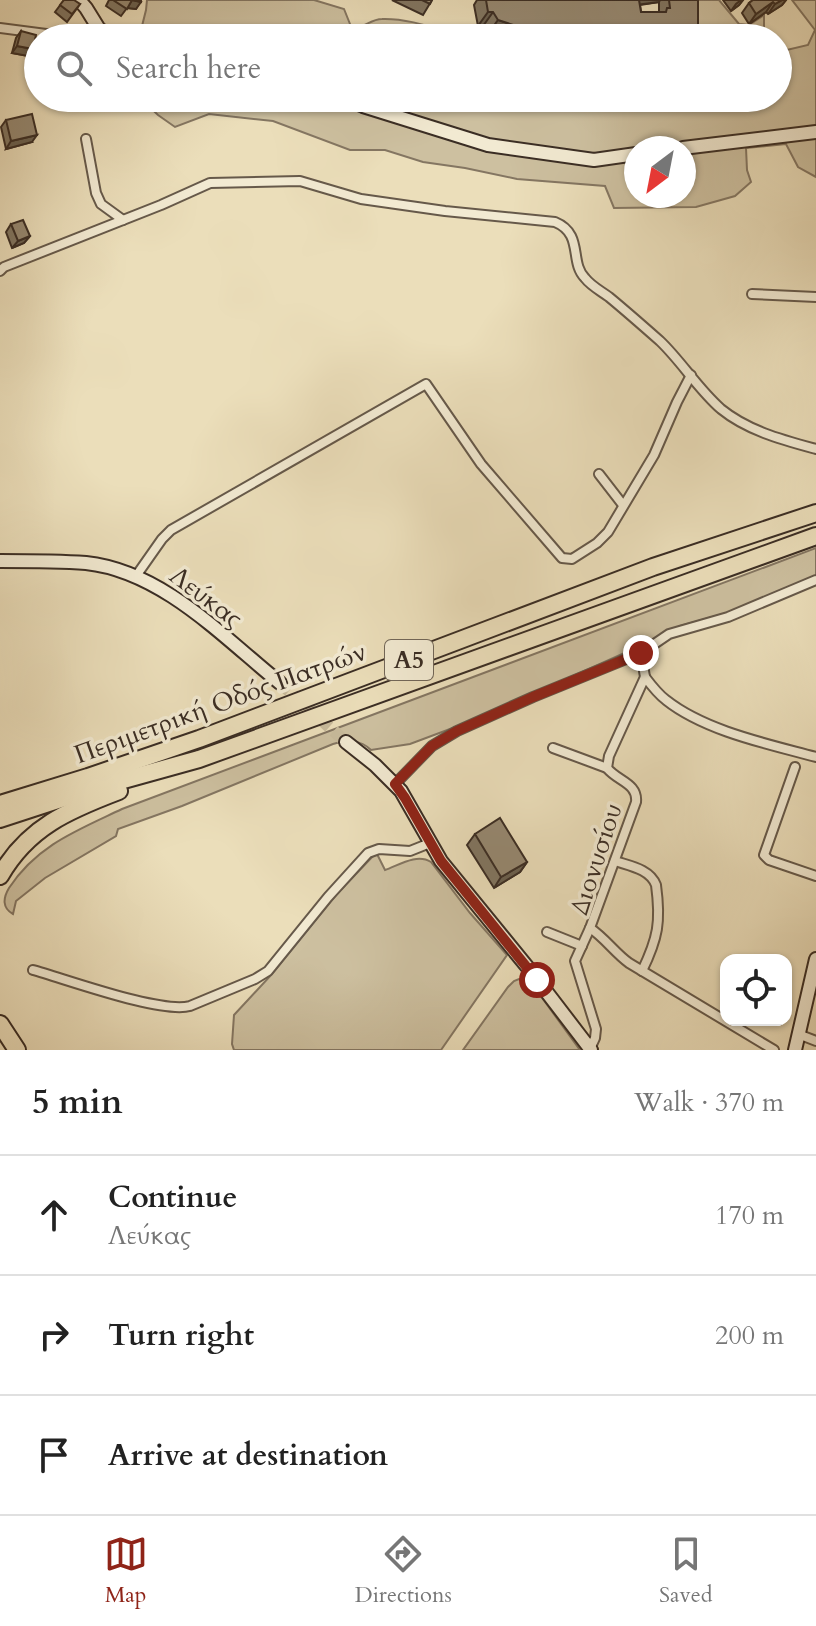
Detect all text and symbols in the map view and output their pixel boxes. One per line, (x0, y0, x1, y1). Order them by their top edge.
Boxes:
search box (24, 24, 792, 112)
icon: search (52, 46, 96, 90)
text: Search here (116, 48, 261, 89)
north arrow (624, 136, 696, 208)
street label: Λεύκας (162, 558, 250, 636)
street label: Περιμετρική Οδός Πατρών (69, 634, 371, 772)
route end (623, 635, 659, 671)
road number: Α5 (385, 640, 433, 680)
street label: Διονυσίου (562, 799, 630, 919)
map controls (720, 954, 792, 1026)
button: locate (720, 954, 792, 1026)
route start (519, 962, 555, 998)
text: 5 min (32, 1079, 123, 1125)
text: Walk · 370 m (634, 1085, 784, 1120)
text: Continue (108, 1177, 237, 1218)
icon: ahead (32, 1193, 76, 1237)
text: 170 m (715, 1198, 784, 1233)
text: Λεύκας (108, 1218, 191, 1253)
icon: right (32, 1313, 76, 1357)
text: Turn right (108, 1315, 254, 1356)
text: 200 m (715, 1318, 784, 1353)
icon: arrive (32, 1433, 76, 1477)
text: Arrive at destination (108, 1435, 388, 1476)
tab: Map (104, 1532, 148, 1610)
tab: Directions (355, 1532, 452, 1610)
tab: Saved (659, 1532, 712, 1610)

